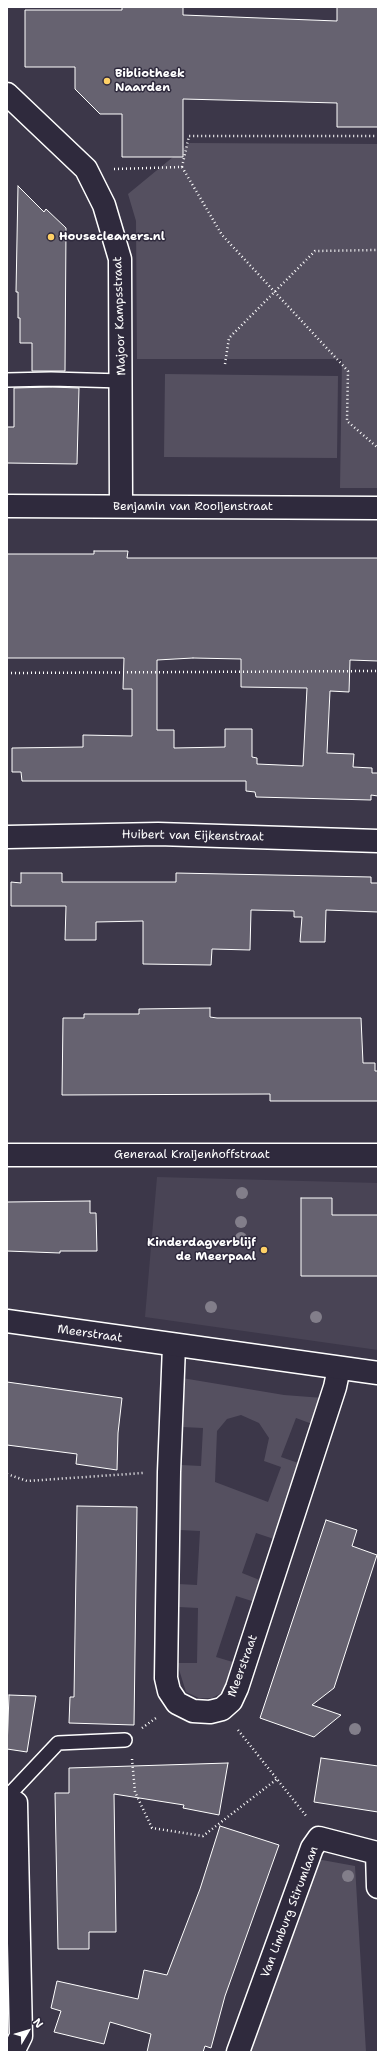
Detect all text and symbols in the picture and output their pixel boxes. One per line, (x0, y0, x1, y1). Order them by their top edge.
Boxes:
place label: Bibliotheek Naarden (115, 67, 185, 95)
marker: Bibliotheek Naarden (102, 76, 112, 86)
place label: Housecleaners.nl (59, 230, 165, 244)
marker: Housecleaners.nl (46, 232, 56, 242)
street label: Majoor Kampsstraat (111, 256, 129, 376)
street label: Benjamin van Rooijenstraat (113, 500, 273, 514)
street label: Huibert van Eijkenstraat (122, 828, 264, 844)
street label: Generaal Kraijenhoffstraat (114, 1148, 270, 1162)
place label: Kinderdagverblijf de Meerpaal (147, 1236, 256, 1264)
marker: Kinderdagverblijf de Meerpaal (259, 1245, 269, 1255)
street label: Meerstraat (57, 1322, 123, 1346)
street label: Meerstraat (225, 1633, 261, 1699)
street label: Van Limburg Stirumlaan (258, 1844, 322, 1980)
north arrow (8, 2011, 48, 2051)
text: N (29, 2015, 46, 2031)

